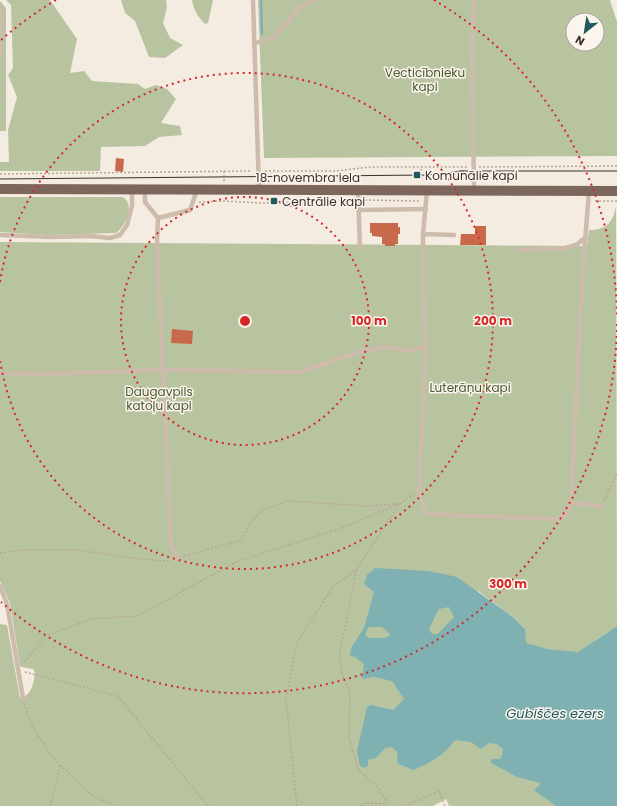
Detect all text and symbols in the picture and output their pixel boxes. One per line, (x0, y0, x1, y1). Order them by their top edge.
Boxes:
north arrow (565, 12, 605, 52)
text: N (572, 32, 588, 50)
park label: Vecticībnieku kapi (385, 64, 465, 95)
place label: Komunālie kapi (425, 167, 518, 184)
street label: 18. novembra iela (256, 169, 360, 186)
marker: Komunālie kapi (412, 170, 422, 180)
place label: Centrālie kapi (282, 193, 365, 210)
marker: Centrālie kapi (269, 196, 279, 206)
text: 100 m (351, 312, 387, 329)
text: 200 m (474, 312, 512, 329)
centre of rings (238, 314, 252, 328)
park label: Luterāņu kapi (429, 379, 511, 396)
park label: Daugavpils katoļu kapi (125, 383, 193, 414)
text: 300 m (489, 575, 527, 592)
water label: Gubiščes ezers (506, 704, 604, 723)

